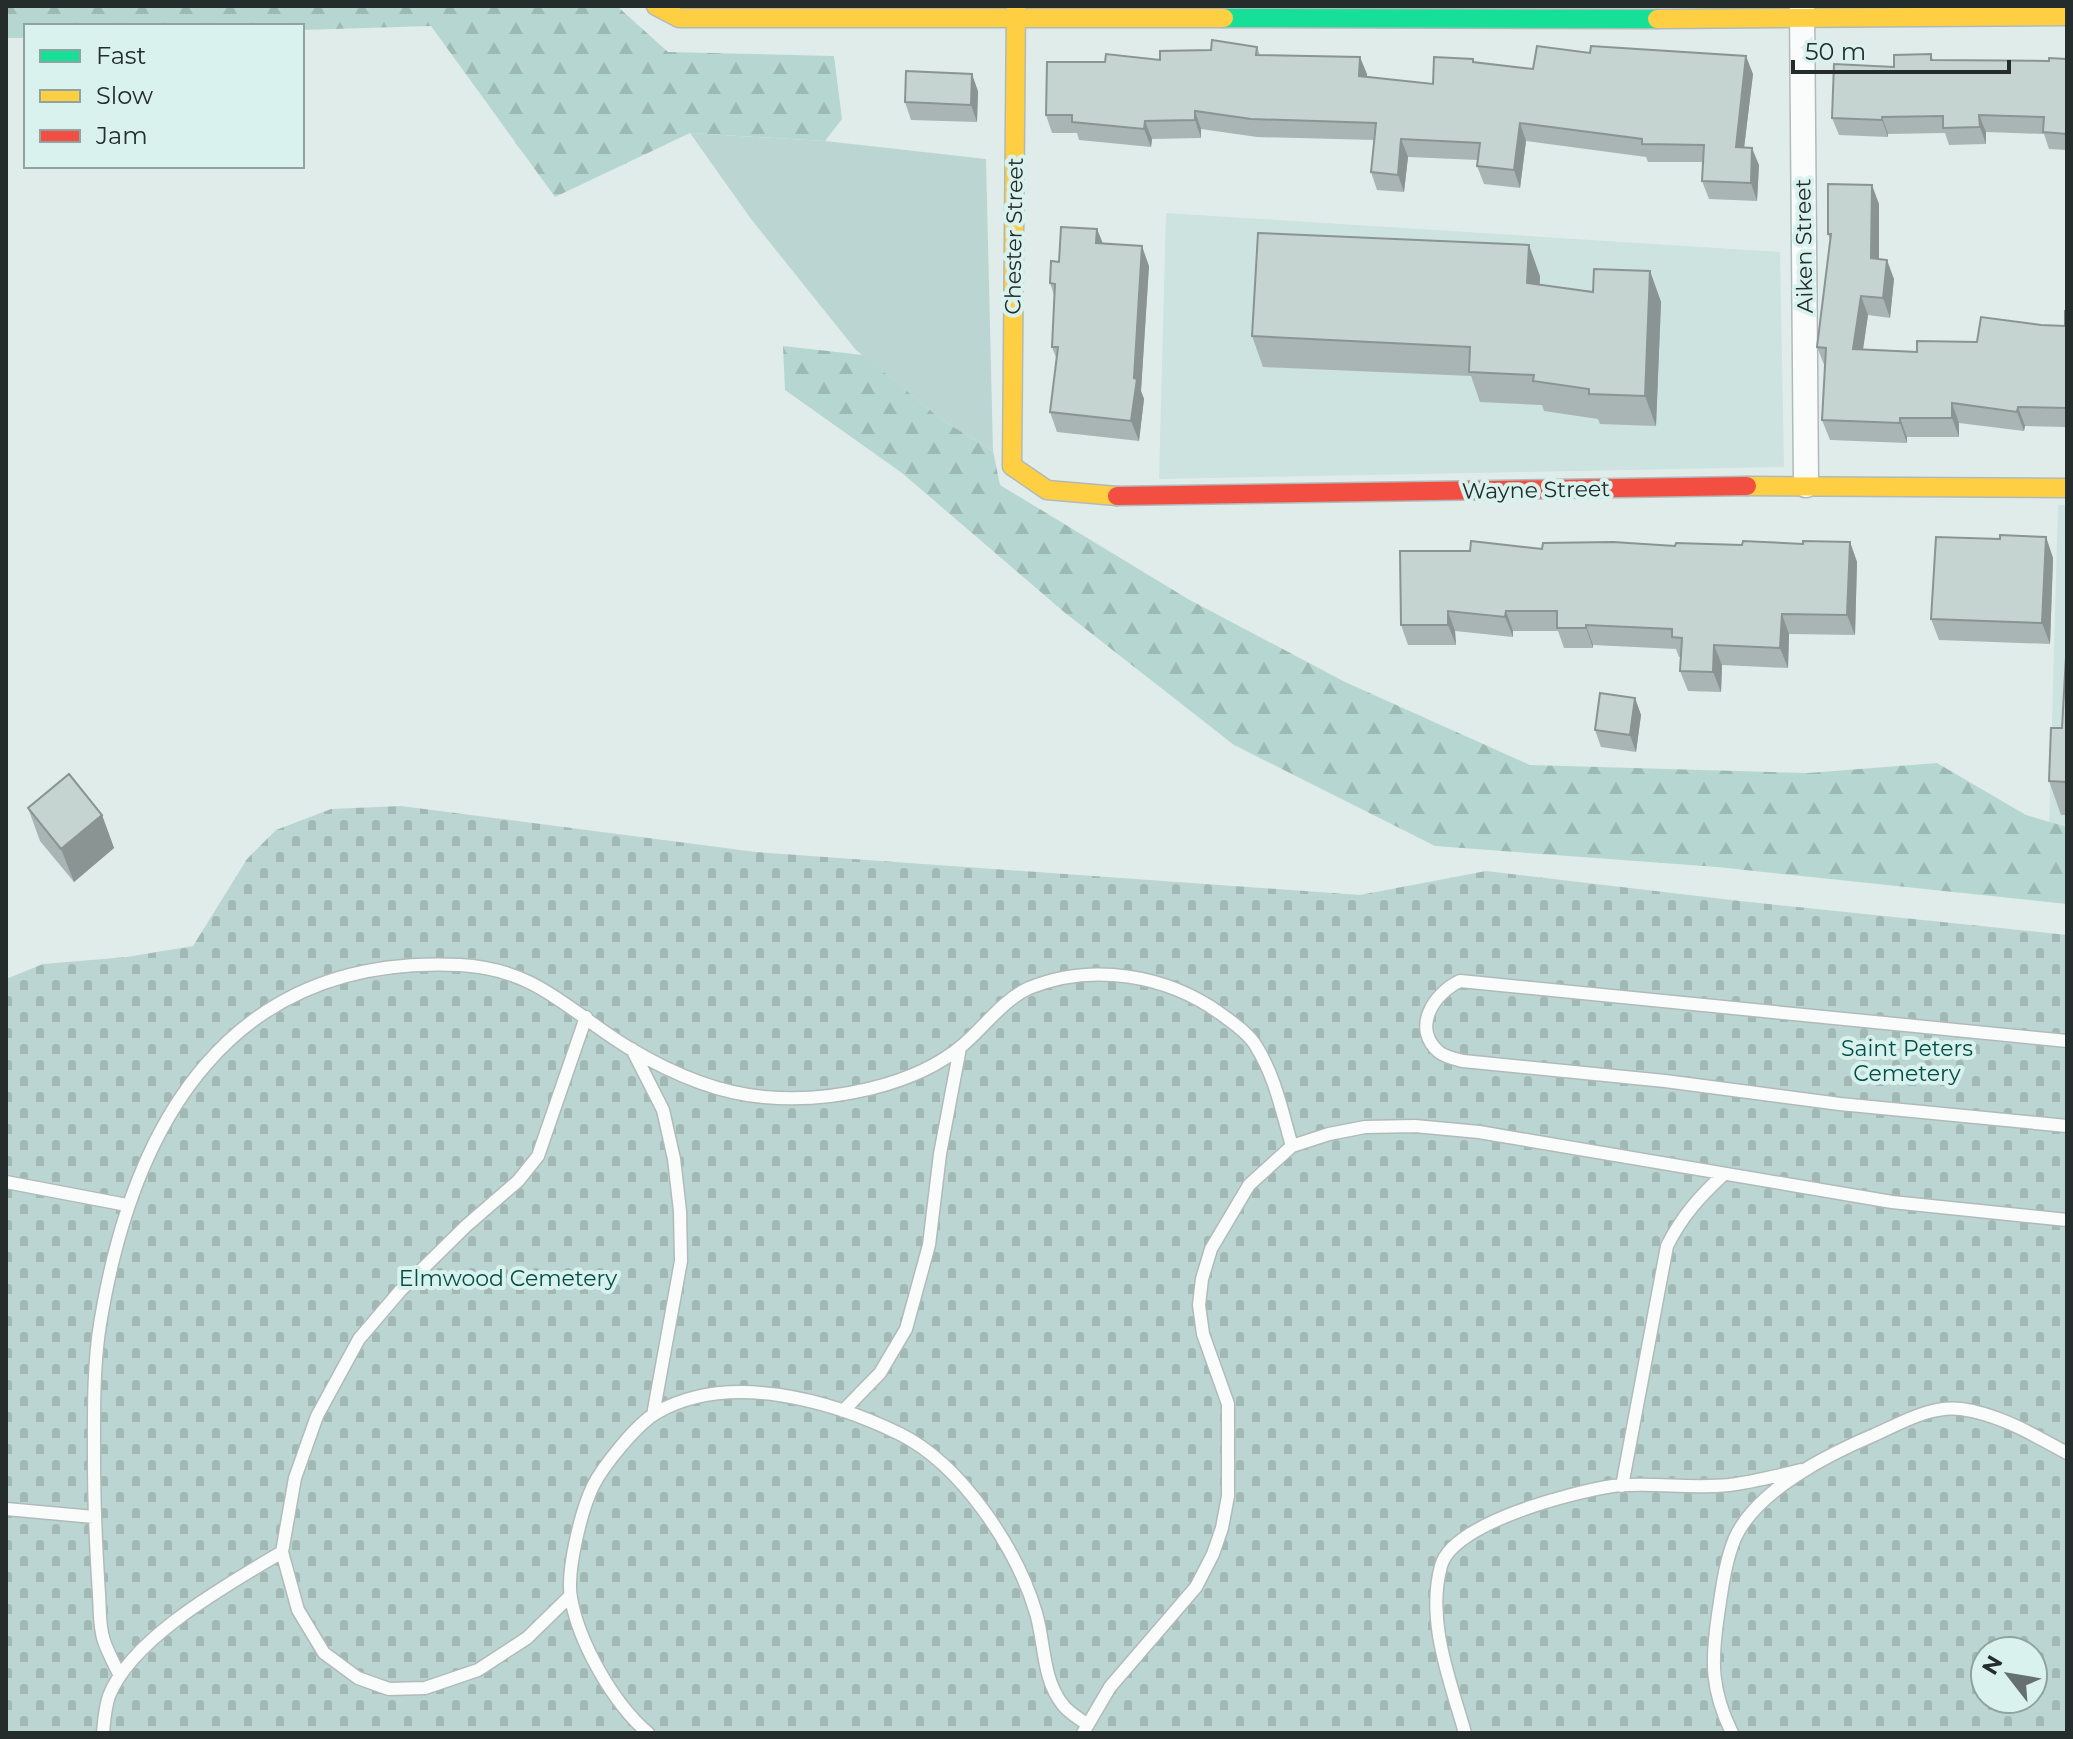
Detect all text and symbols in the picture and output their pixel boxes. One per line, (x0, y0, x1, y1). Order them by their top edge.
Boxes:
legend (24, 24, 304, 168)
scale bar (1793, 24, 2009, 74)
text: 50 m (1805, 37, 1866, 66)
text: Fast (96, 41, 147, 70)
text: Slow (96, 81, 153, 110)
text: Jam (95, 121, 148, 150)
street label: Chester Street (999, 157, 1029, 315)
street label: Aiken Street (1789, 178, 1819, 314)
street label: Wayne Street (1462, 475, 1610, 505)
park label: Saint Peters Cemetery (1841, 1035, 1973, 1087)
park label: Elmwood Cemetery (399, 1265, 617, 1292)
north arrow (1969, 1635, 2049, 1715)
text: N (1976, 1650, 2008, 1680)

